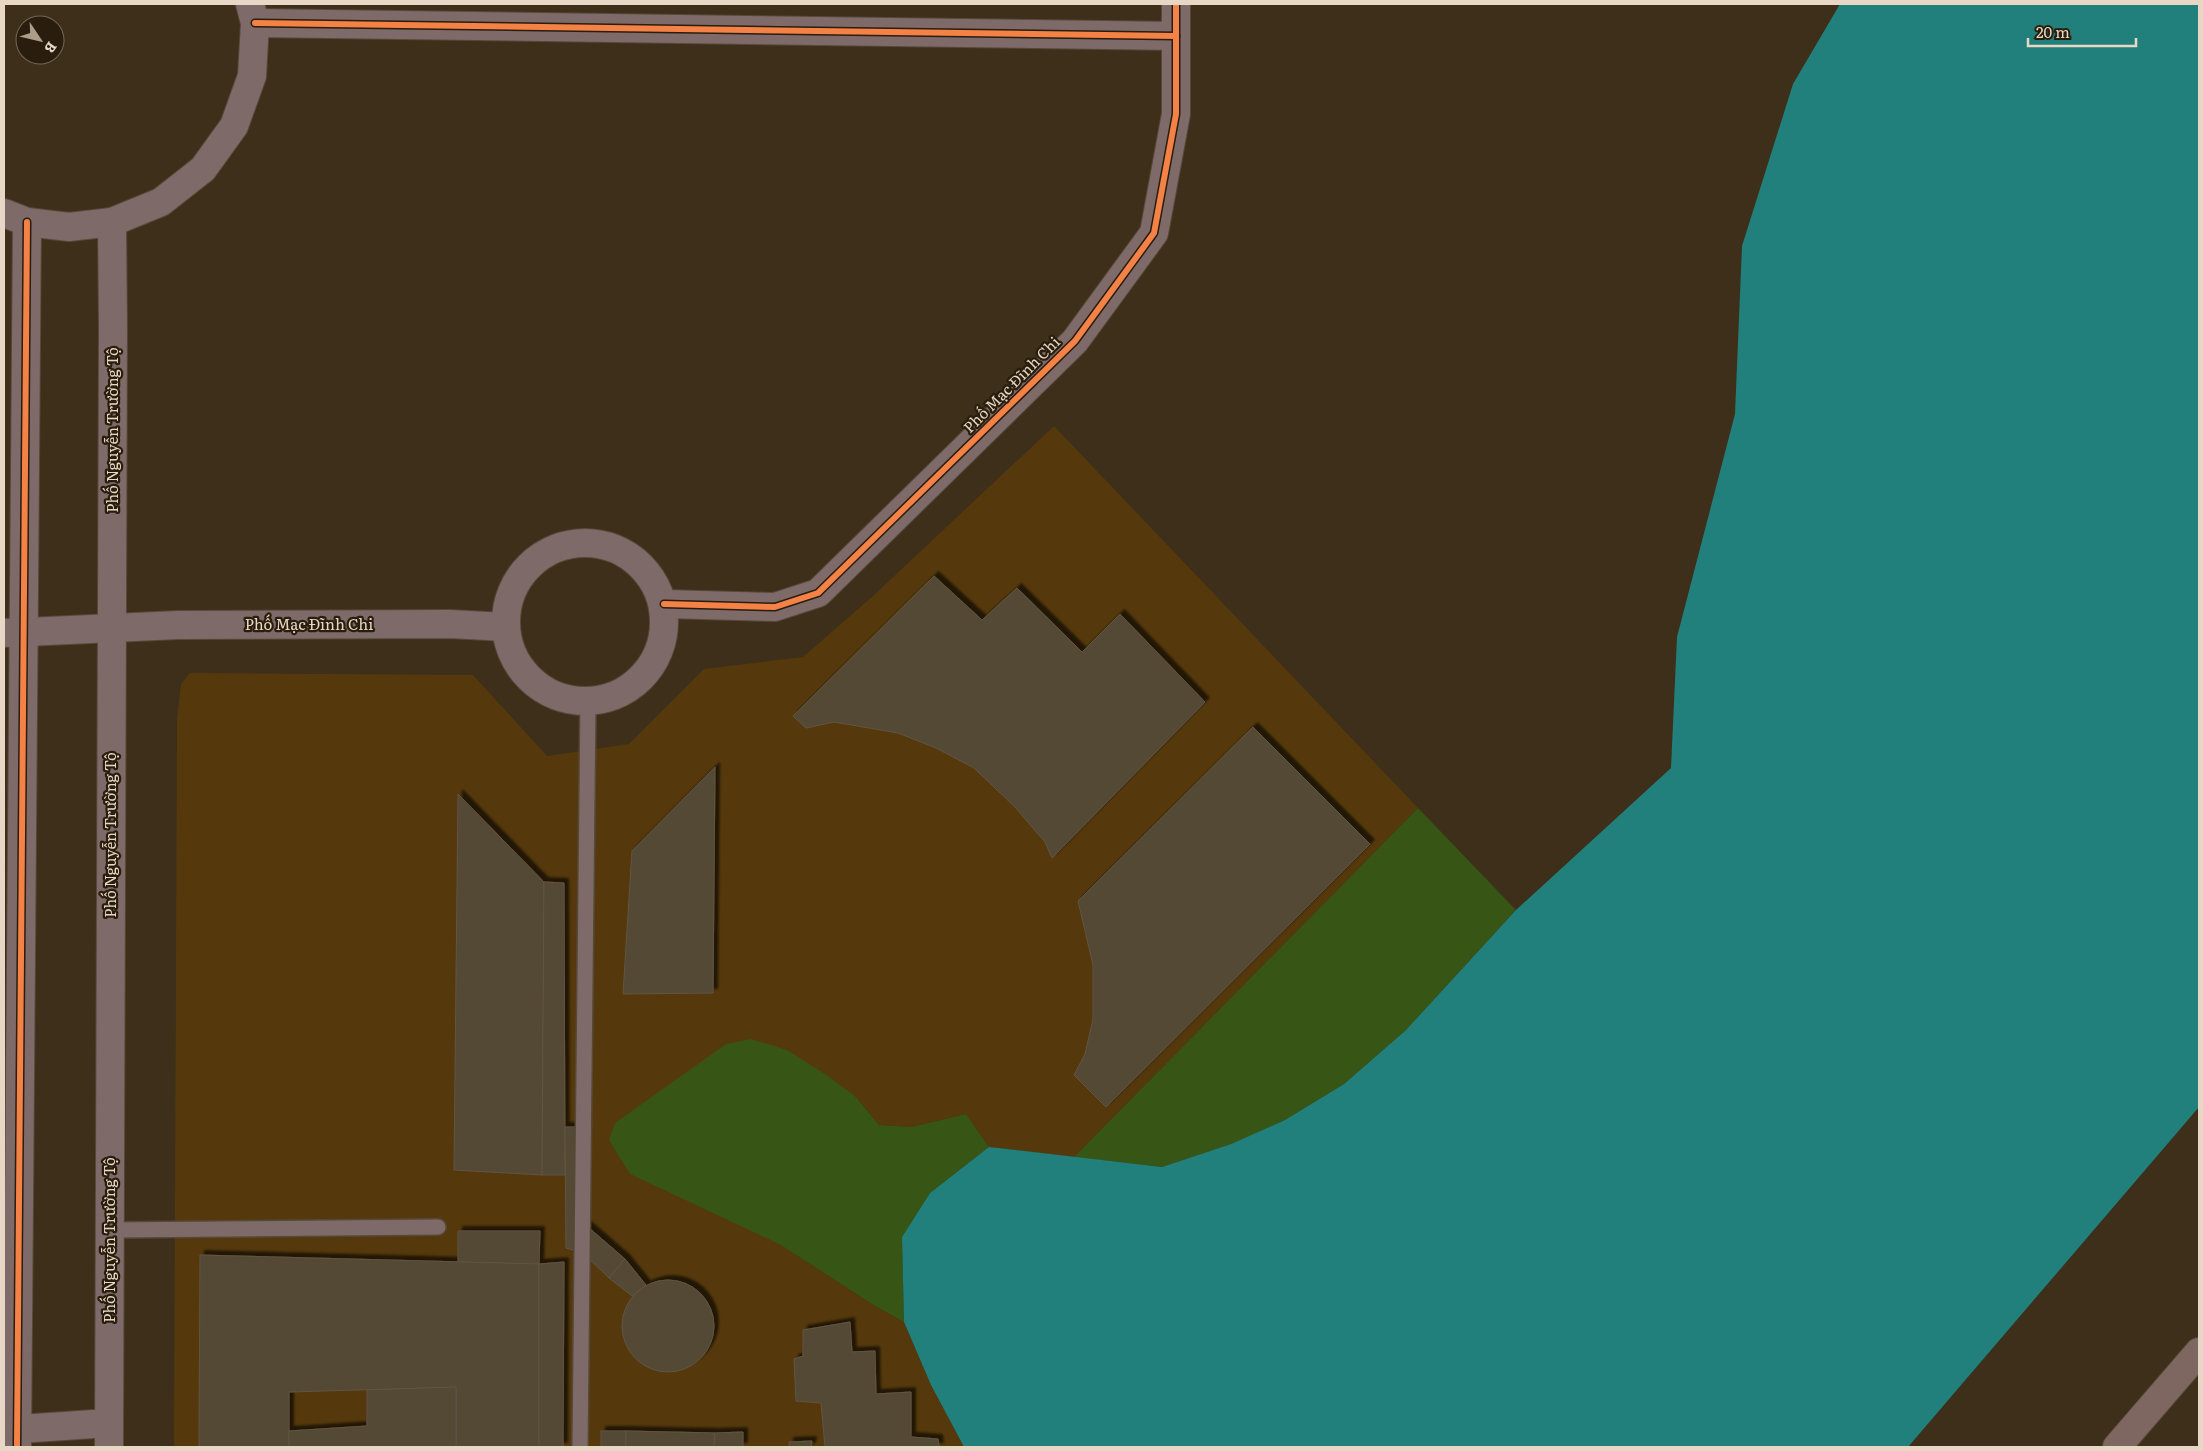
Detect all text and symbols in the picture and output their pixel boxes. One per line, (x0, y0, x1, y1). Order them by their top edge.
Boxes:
north arrow (15, 15, 65, 65)
scale bar (2028, 15, 2136, 47)
text: 20 m (2036, 20, 2070, 43)
text: B (40, 38, 62, 58)
street label: Phố Mạc Đĩnh Chi (957, 330, 1064, 437)
street label: Phố Nguyễn Trường Tộ (100, 347, 123, 513)
street label: Phố Mạc Đĩnh Chi (245, 612, 373, 635)
street label: Phố Nguyễn Trường Tộ (98, 752, 121, 918)
street label: Phố Nguyễn Trường Tộ (97, 1157, 120, 1323)

